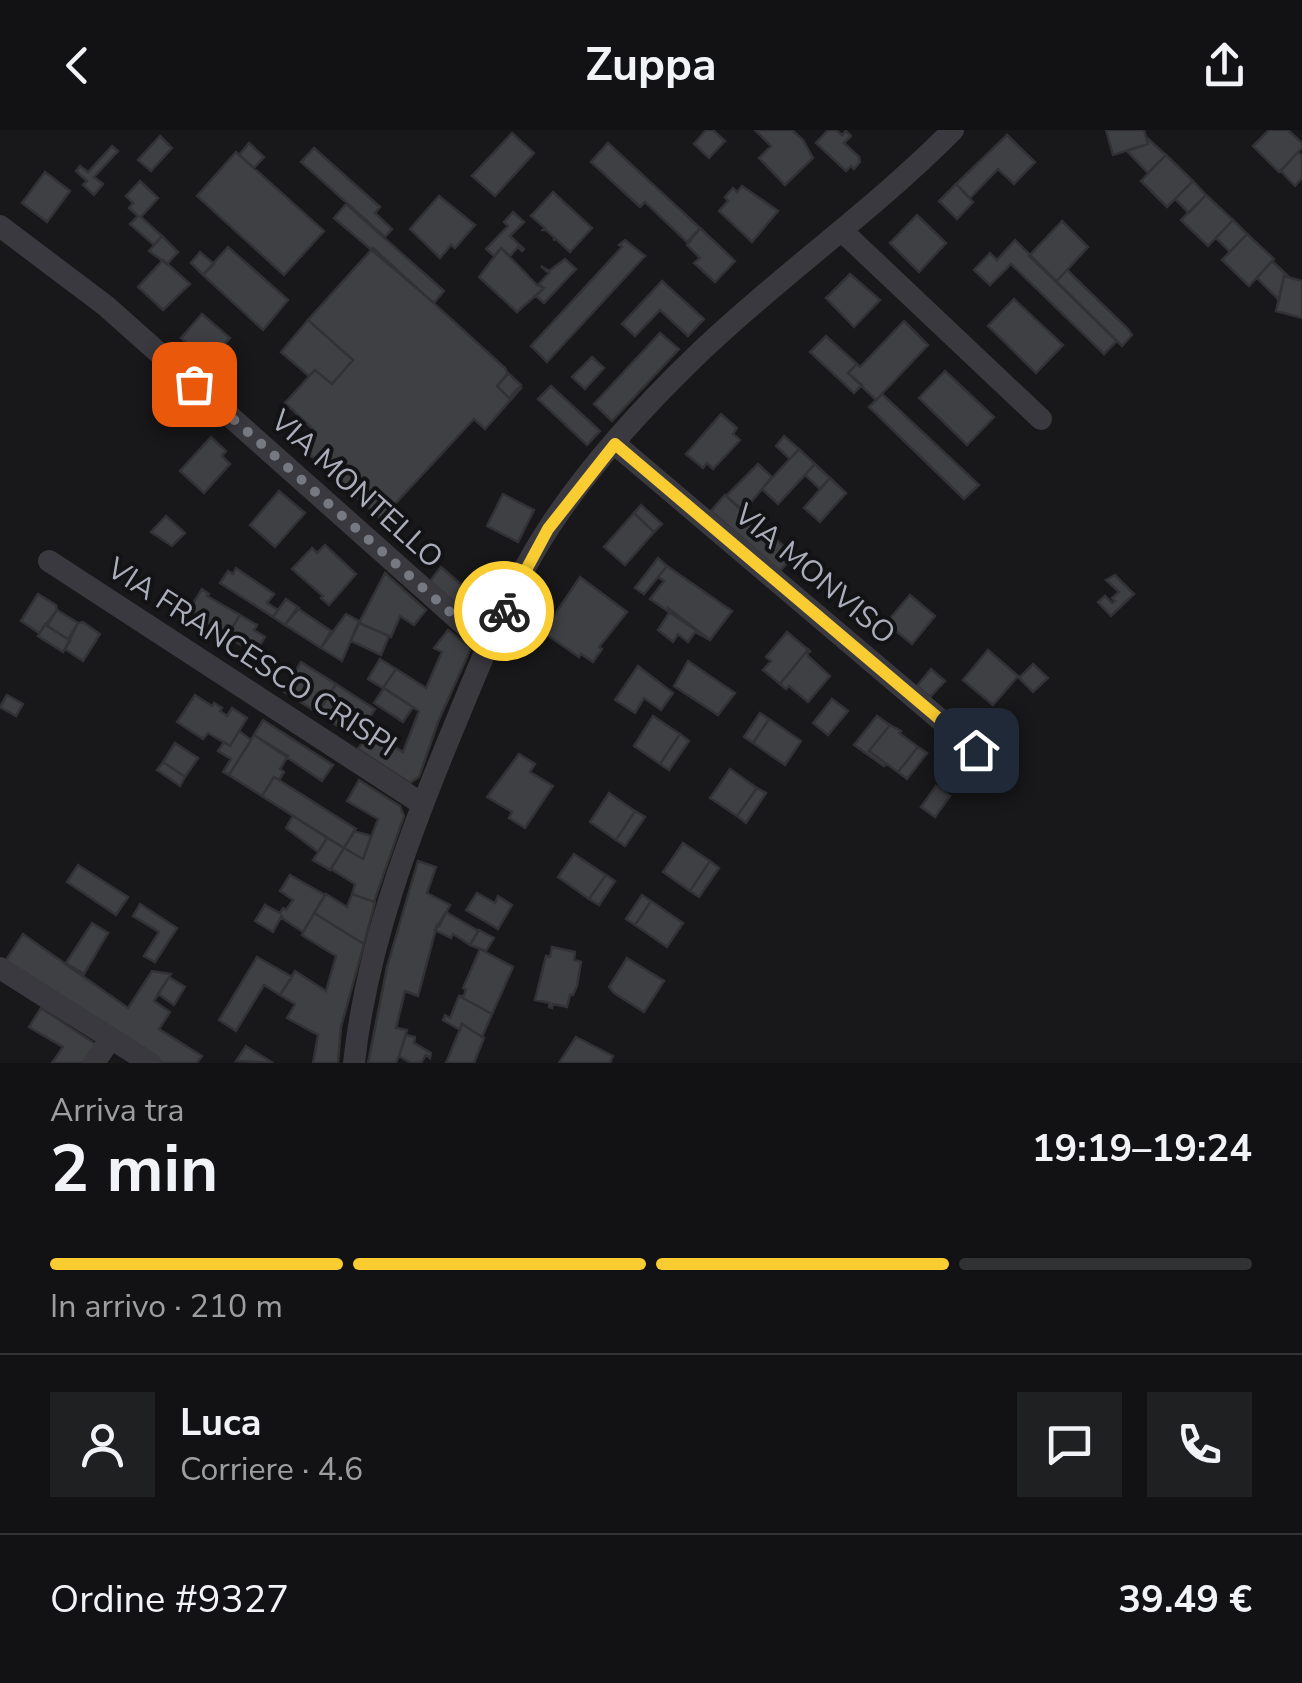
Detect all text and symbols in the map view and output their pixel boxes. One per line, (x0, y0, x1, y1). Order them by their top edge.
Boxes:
text: Zuppa (585, 35, 717, 96)
icon: back (50, 38, 105, 93)
icon: share (1197, 38, 1252, 93)
pin (152, 342, 237, 427)
icon: bag (167, 357, 222, 412)
street label: VIA MONTELLO (261, 400, 452, 578)
street label: VIA MONVISO (725, 494, 904, 654)
street label: VIA FRANCESCO CRISPI (98, 548, 404, 766)
courier (454, 561, 554, 661)
icon: bike (477, 584, 532, 639)
pin (934, 708, 1019, 793)
icon: home (949, 723, 1004, 778)
text: Arriva tra (50, 1089, 184, 1132)
text: 19:19–19:24 (1032, 1123, 1252, 1174)
text: 2 min (50, 1125, 218, 1214)
text: In arrivo · 210 m (50, 1285, 283, 1328)
button: person (50, 1392, 155, 1497)
button: chat (1017, 1392, 1122, 1497)
button: phone (1147, 1392, 1252, 1497)
text: Luca (180, 1397, 262, 1448)
text: Corriere · 4.6 (180, 1448, 363, 1491)
text: Ordine #9327 (50, 1574, 289, 1625)
text: 39.49 € (1118, 1574, 1252, 1625)

